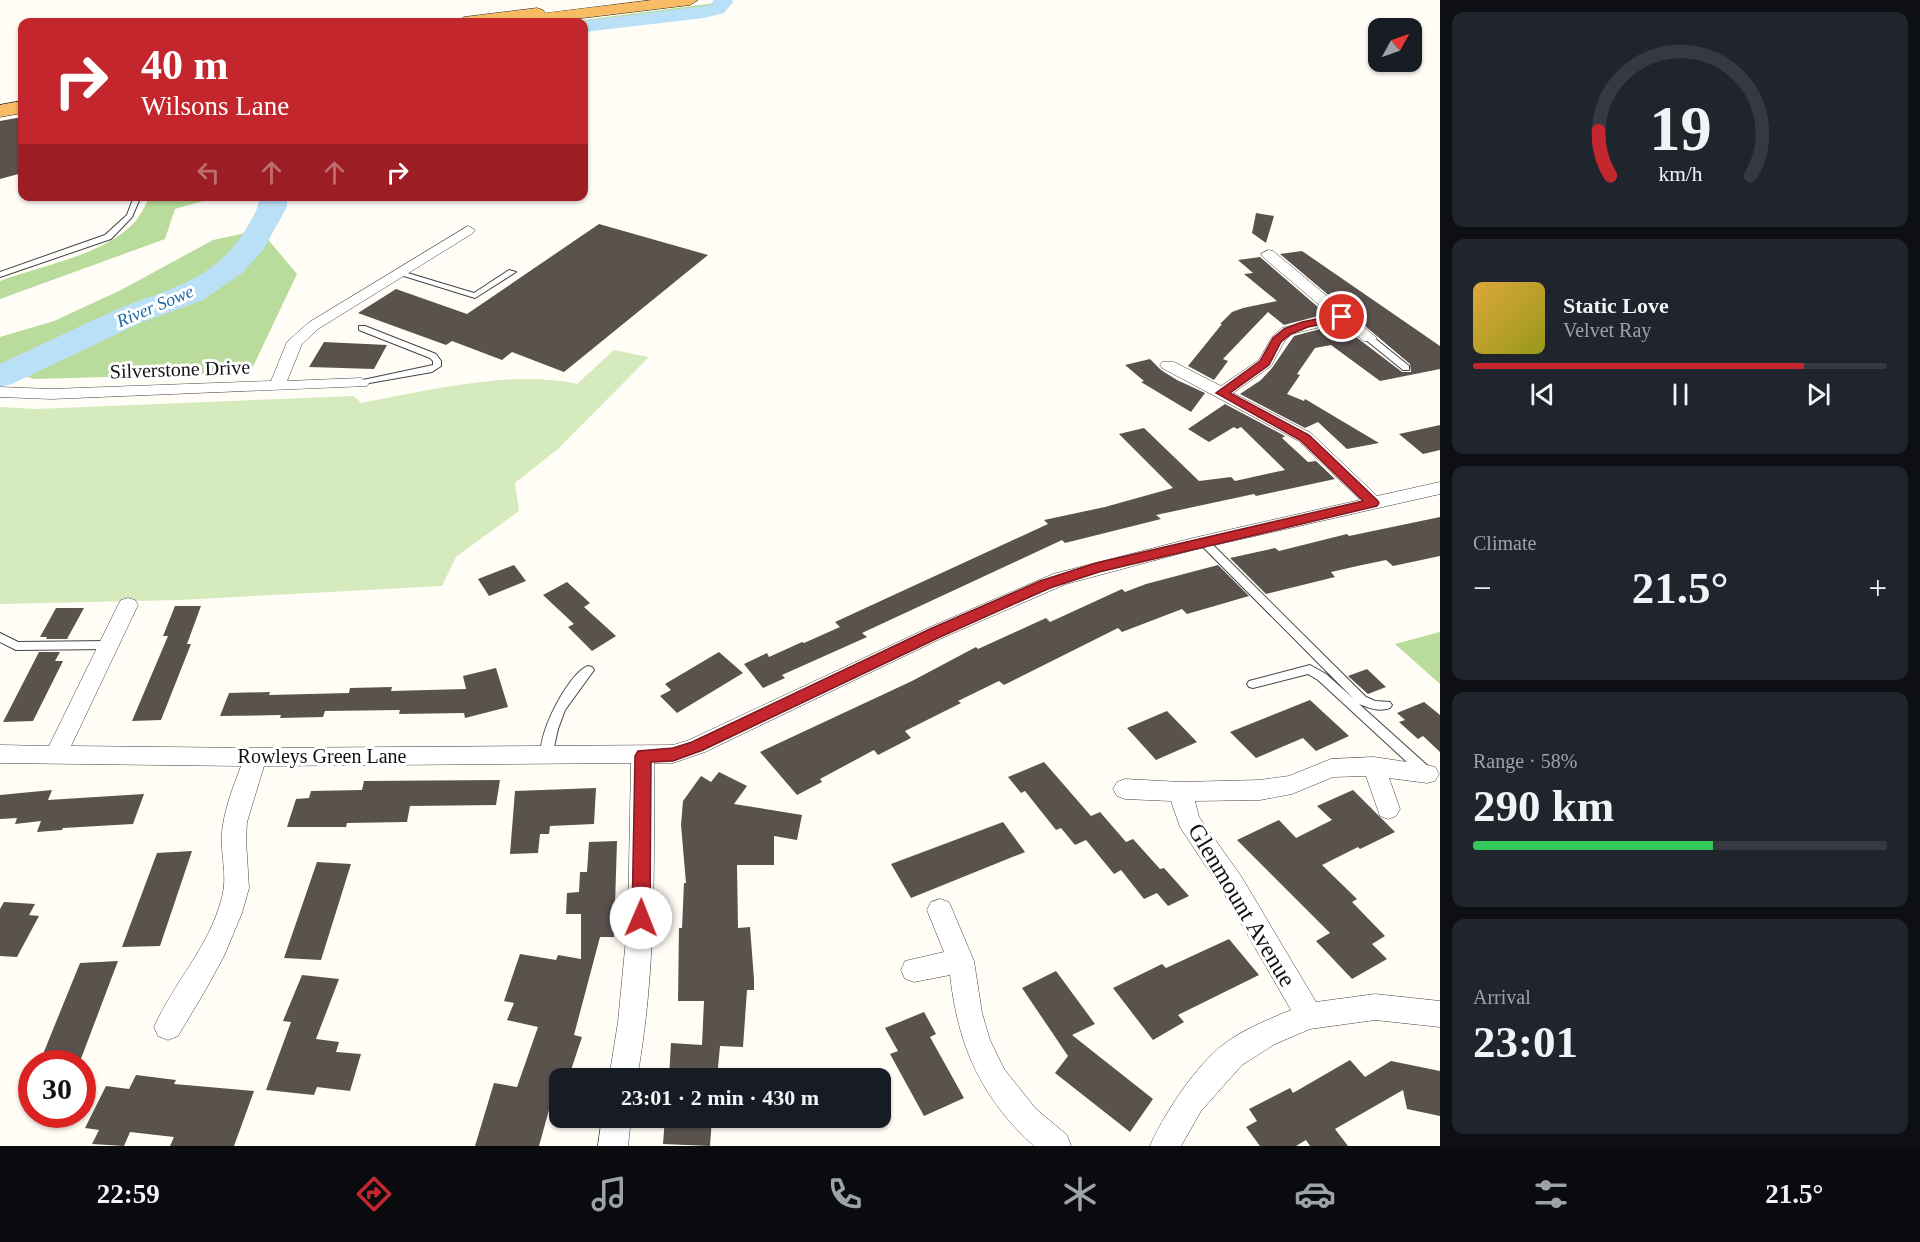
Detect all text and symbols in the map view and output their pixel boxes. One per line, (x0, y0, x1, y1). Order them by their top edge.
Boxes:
north arrow (1368, 18, 1422, 72)
map controls (1368, 18, 1422, 72)
icon: right (42, 42, 120, 120)
text: 40 m (141, 42, 229, 88)
text: Wilsons Lane (141, 91, 289, 121)
text: 19 (1649, 95, 1711, 164)
icon: left (192, 156, 225, 189)
icon: ahead (255, 156, 288, 189)
icon: ahead (318, 156, 351, 189)
icon: right (381, 156, 414, 189)
text: km/h (1658, 163, 1702, 187)
water label: River Sowe (113, 281, 196, 332)
pin (1316, 291, 1367, 342)
text: Static Love (1563, 293, 1669, 318)
icon: arrive (1325, 300, 1358, 333)
text: Velvet Ray (1563, 319, 1651, 341)
street label: Silverstone Drive (109, 356, 251, 382)
icon: previous (1526, 378, 1559, 411)
icon: pause (1664, 378, 1697, 411)
icon: next (1802, 378, 1835, 411)
text: Climate (1473, 532, 1536, 554)
text: 21.5° (1632, 563, 1728, 613)
text: − (1473, 570, 1492, 606)
text: + (1868, 570, 1887, 606)
street label: Rowleys Green Lane (238, 745, 407, 768)
text: Range · 58% (1473, 750, 1577, 772)
text: 290 km (1473, 781, 1614, 831)
street label: Glenmount Avenue (1183, 819, 1301, 991)
position arrow (609, 886, 673, 950)
text: Arrival (1473, 986, 1531, 1008)
text: 23:01 (1473, 1017, 1578, 1067)
speed limit sign: 30 (18, 1050, 96, 1128)
text: 23:01 · 2 min · 430 m (621, 1085, 819, 1110)
icon: directions (353, 1173, 395, 1215)
icon: music (588, 1173, 630, 1215)
icon: phone (824, 1173, 866, 1215)
icon: climate (1059, 1173, 1101, 1215)
icon: car (1294, 1173, 1336, 1215)
icon: filters (1530, 1173, 1572, 1215)
text: 22:59 (97, 1179, 160, 1209)
text: 21.5° (1765, 1179, 1823, 1209)

